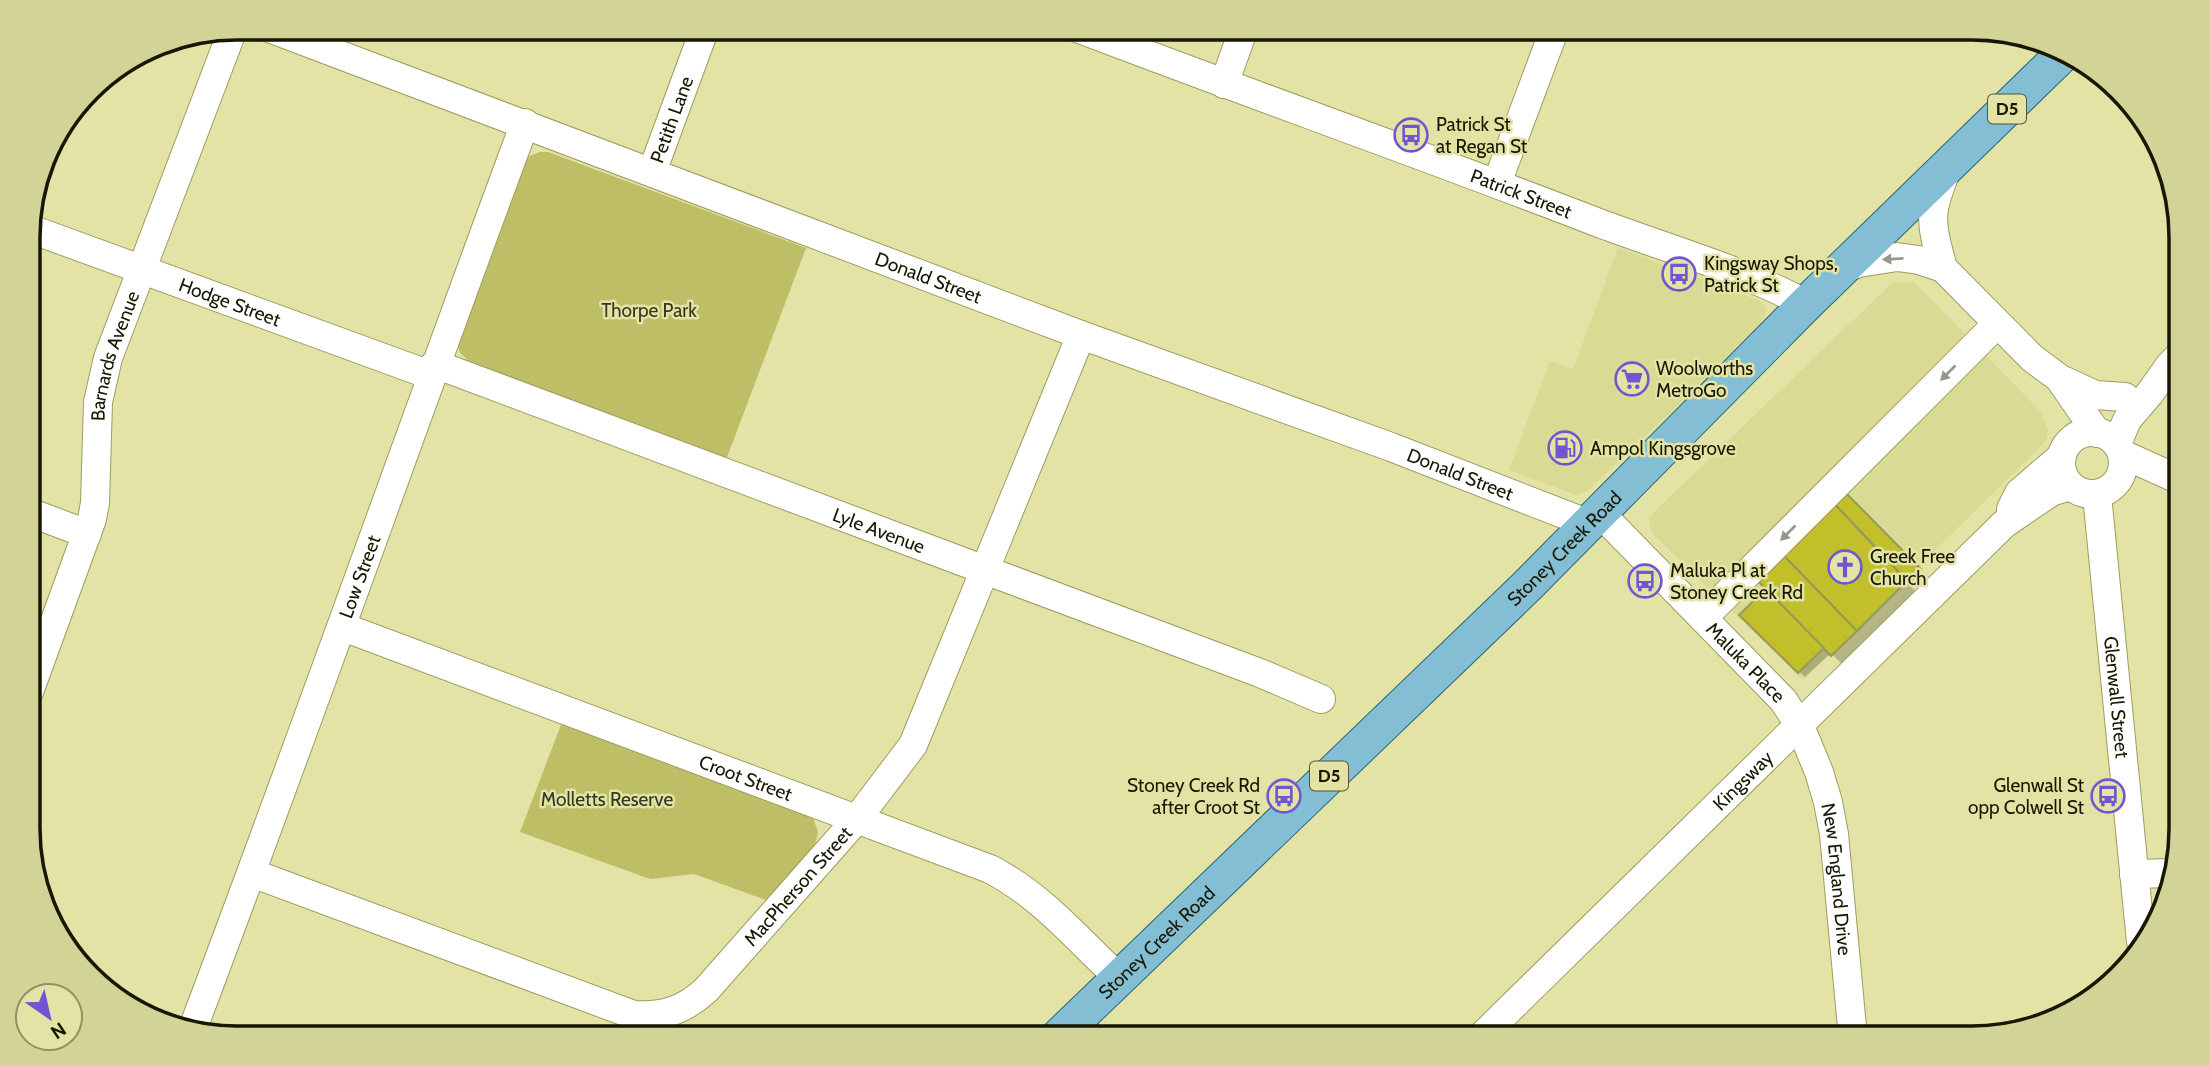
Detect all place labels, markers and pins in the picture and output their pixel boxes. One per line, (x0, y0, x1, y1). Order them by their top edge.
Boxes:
place label: Patrick St at Regan St (1436, 113, 1528, 158)
bus stop icon: Patrick St at Regan St (1392, 116, 1430, 154)
place label: Kingsway Shops, Patrick St (1704, 252, 1838, 297)
bus stop icon: Kingsway Shops, Patrick St (1660, 255, 1698, 293)
place label: Woolworths MetroGo (1656, 357, 1753, 402)
supermarket icon: Woolworths MetroGo (1613, 360, 1651, 398)
fuel station icon: Ampol Kingsgrove (1546, 429, 1584, 467)
place label: Ampol Kingsgrove (1590, 437, 1736, 460)
place label: Greek Free Church (1870, 545, 1955, 590)
church icon: Greek Free Church (1826, 548, 1864, 586)
place label: Maluka Pl at Stoney Creek Rd (1670, 559, 1803, 604)
bus stop icon: Maluka Pl at Stoney Creek Rd (1626, 562, 1664, 600)
place label: Stoney Creek Rd after Croot St (1127, 774, 1261, 819)
place label: Glenwall St opp Colwell St (1968, 774, 2085, 819)
bus stop icon: Stoney Creek Rd after Croot St (1265, 777, 1303, 815)
bus stop icon: Glenwall St opp Colwell St (2089, 777, 2127, 815)

